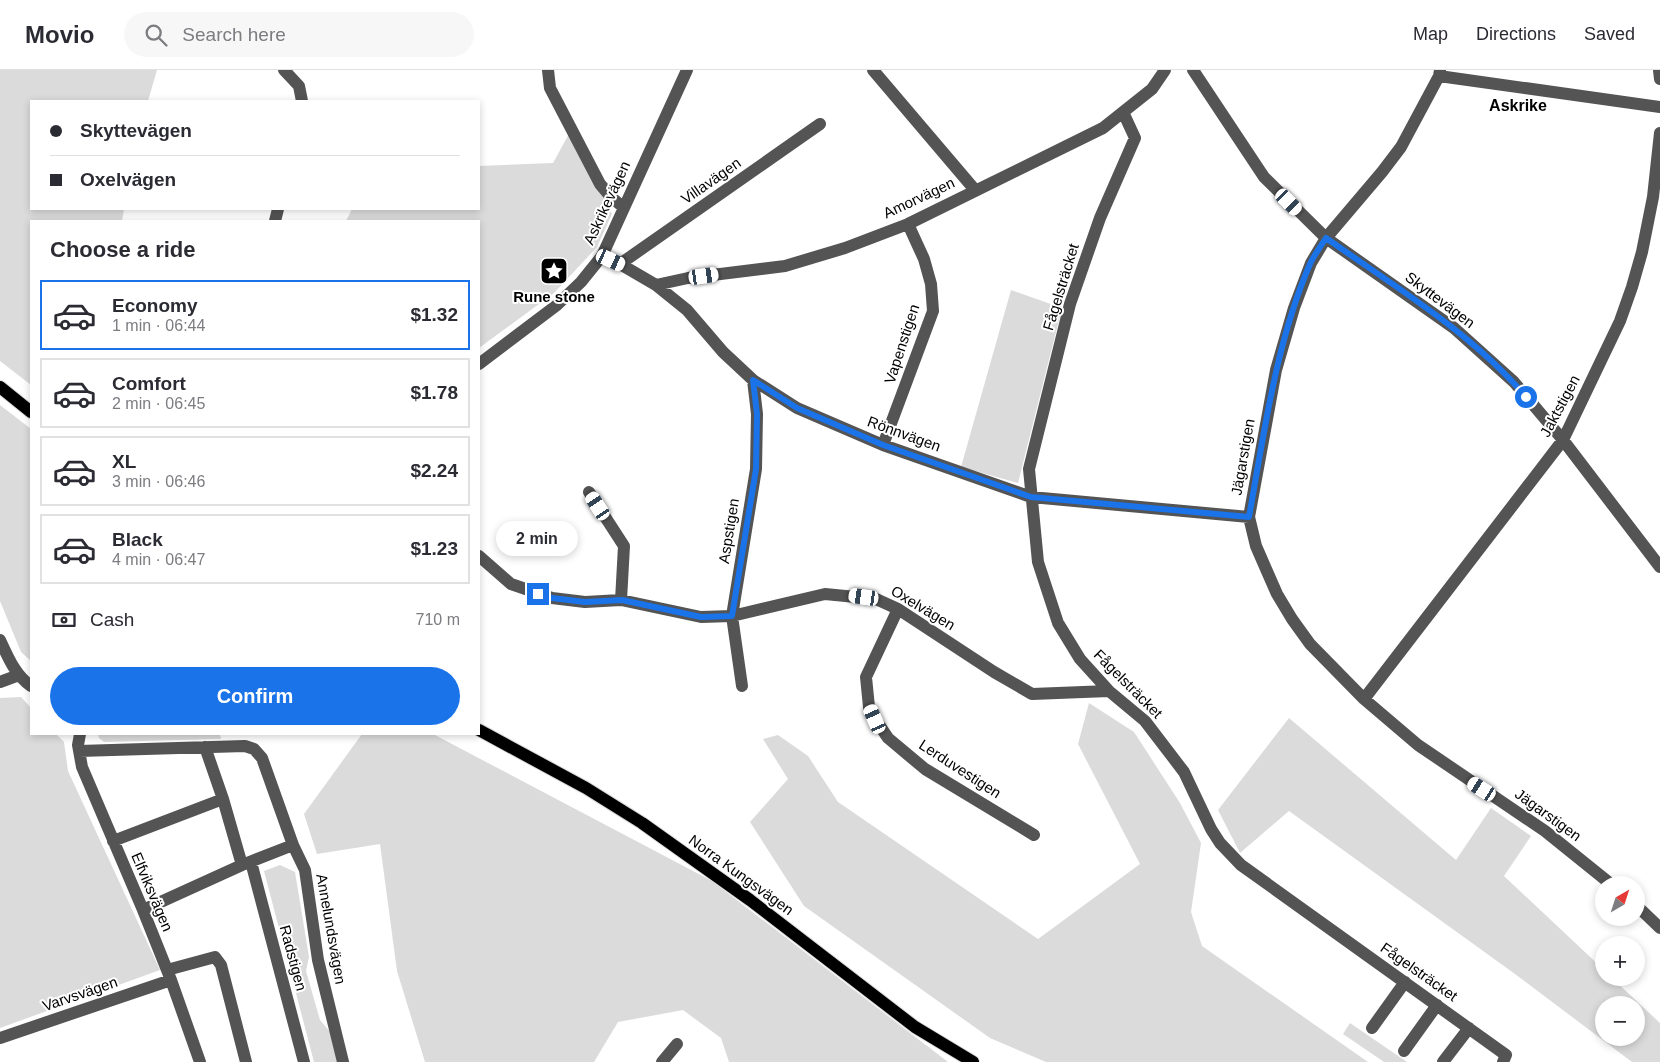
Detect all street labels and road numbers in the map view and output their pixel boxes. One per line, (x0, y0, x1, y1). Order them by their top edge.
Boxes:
street label: Villavägen (678, 154, 744, 207)
street label: Askrikevägen (580, 158, 633, 247)
street label: Amorvägen (880, 174, 957, 221)
street label: Fågelsträcket (1039, 241, 1082, 332)
street label: Skyttevägen (1402, 268, 1478, 331)
street label: Vapenstigen (881, 302, 922, 386)
street label: Jaktstigen (1536, 372, 1583, 440)
street label: Rönnvägen (865, 412, 943, 455)
street label: Jägarstigen (1227, 417, 1258, 497)
street label: Aspstigen (715, 497, 742, 565)
street label: Oxelvägen (888, 582, 958, 633)
street label: Fågelsträcket (1091, 646, 1167, 722)
street label: Lerduvestigen (916, 736, 1004, 801)
street label: Jägarstigen (1512, 785, 1585, 844)
street label: Norra Kungsvägen (686, 831, 797, 918)
street label: Elfviksvägen (128, 850, 177, 934)
street label: Annelundsvägen (313, 872, 350, 985)
street label: Radstigen (277, 923, 310, 993)
street label: Fågelsträcket (1378, 939, 1462, 1005)
street label: Varvsvägen (40, 973, 120, 1014)

